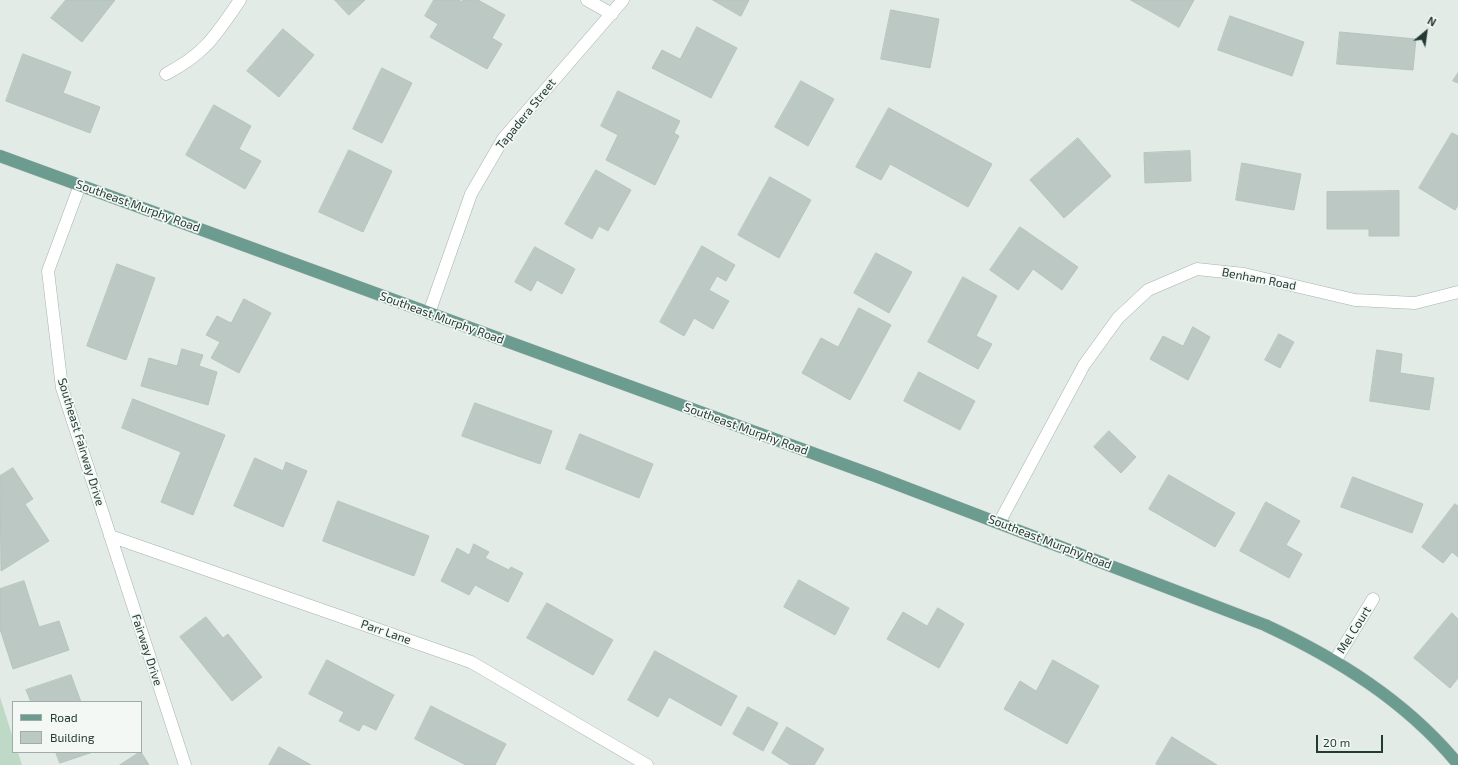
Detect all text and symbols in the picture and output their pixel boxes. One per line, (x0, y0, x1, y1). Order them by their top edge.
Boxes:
north arrow (1406, 12, 1446, 52)
text: N (1425, 13, 1439, 29)
street label: Tapadera Street (493, 76, 559, 152)
street label: Southeast Murphy Road (74, 177, 202, 235)
street label: Benham Road (1221, 265, 1297, 293)
street label: Southeast Murphy Road (378, 289, 506, 347)
street label: Southeast Fairway Drive (55, 376, 107, 508)
street label: Southeast Murphy Road (682, 400, 810, 458)
street label: Southeast Murphy Road (986, 512, 1114, 572)
street label: Mel Court (1334, 604, 1374, 656)
street label: Fairway Drive (129, 612, 165, 688)
street label: Parr Lane (359, 617, 413, 647)
legend (12, 701, 142, 753)
text: Road (50, 710, 78, 724)
scale bar (1318, 727, 1385, 753)
text: Building (50, 730, 94, 744)
text: 20 m (1323, 735, 1350, 749)

